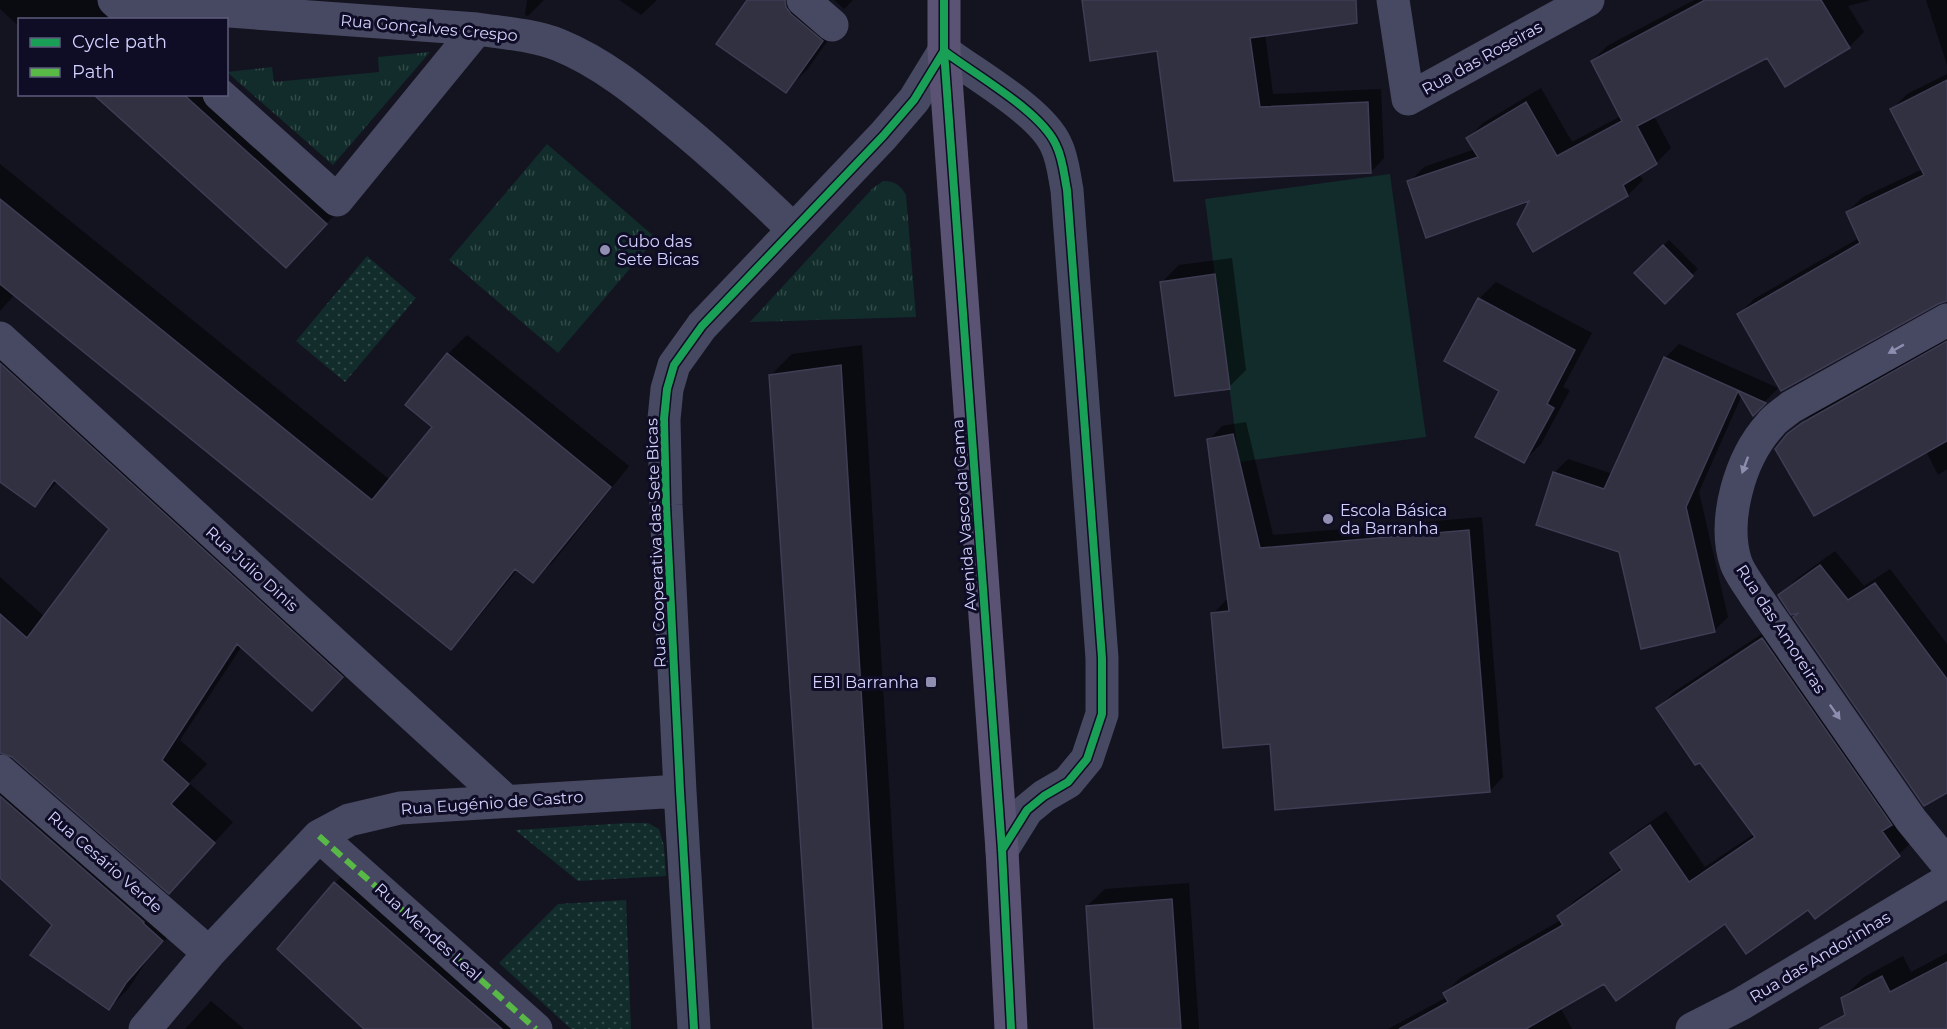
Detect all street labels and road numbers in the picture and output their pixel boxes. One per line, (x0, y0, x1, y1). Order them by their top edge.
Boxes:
street label: Rua Gonçalves Crespo (340, 11, 518, 45)
street label: Rua das Roseiras (1419, 17, 1546, 99)
street label: Rua Cooperativa das Sete Bicas (642, 418, 670, 668)
street label: Avenida Vasco da Gama (948, 419, 980, 611)
street label: Rua Júlio Dinis (202, 522, 302, 616)
street label: Rua das Amoreiras (1732, 561, 1830, 697)
street label: Rua Eugénio de Castro (400, 787, 584, 819)
street label: Rua Cesário Verde (44, 807, 166, 917)
street label: Rua Mendes Leal (371, 879, 485, 985)
street label: Rua das Andorinhas (1746, 907, 1894, 1007)

